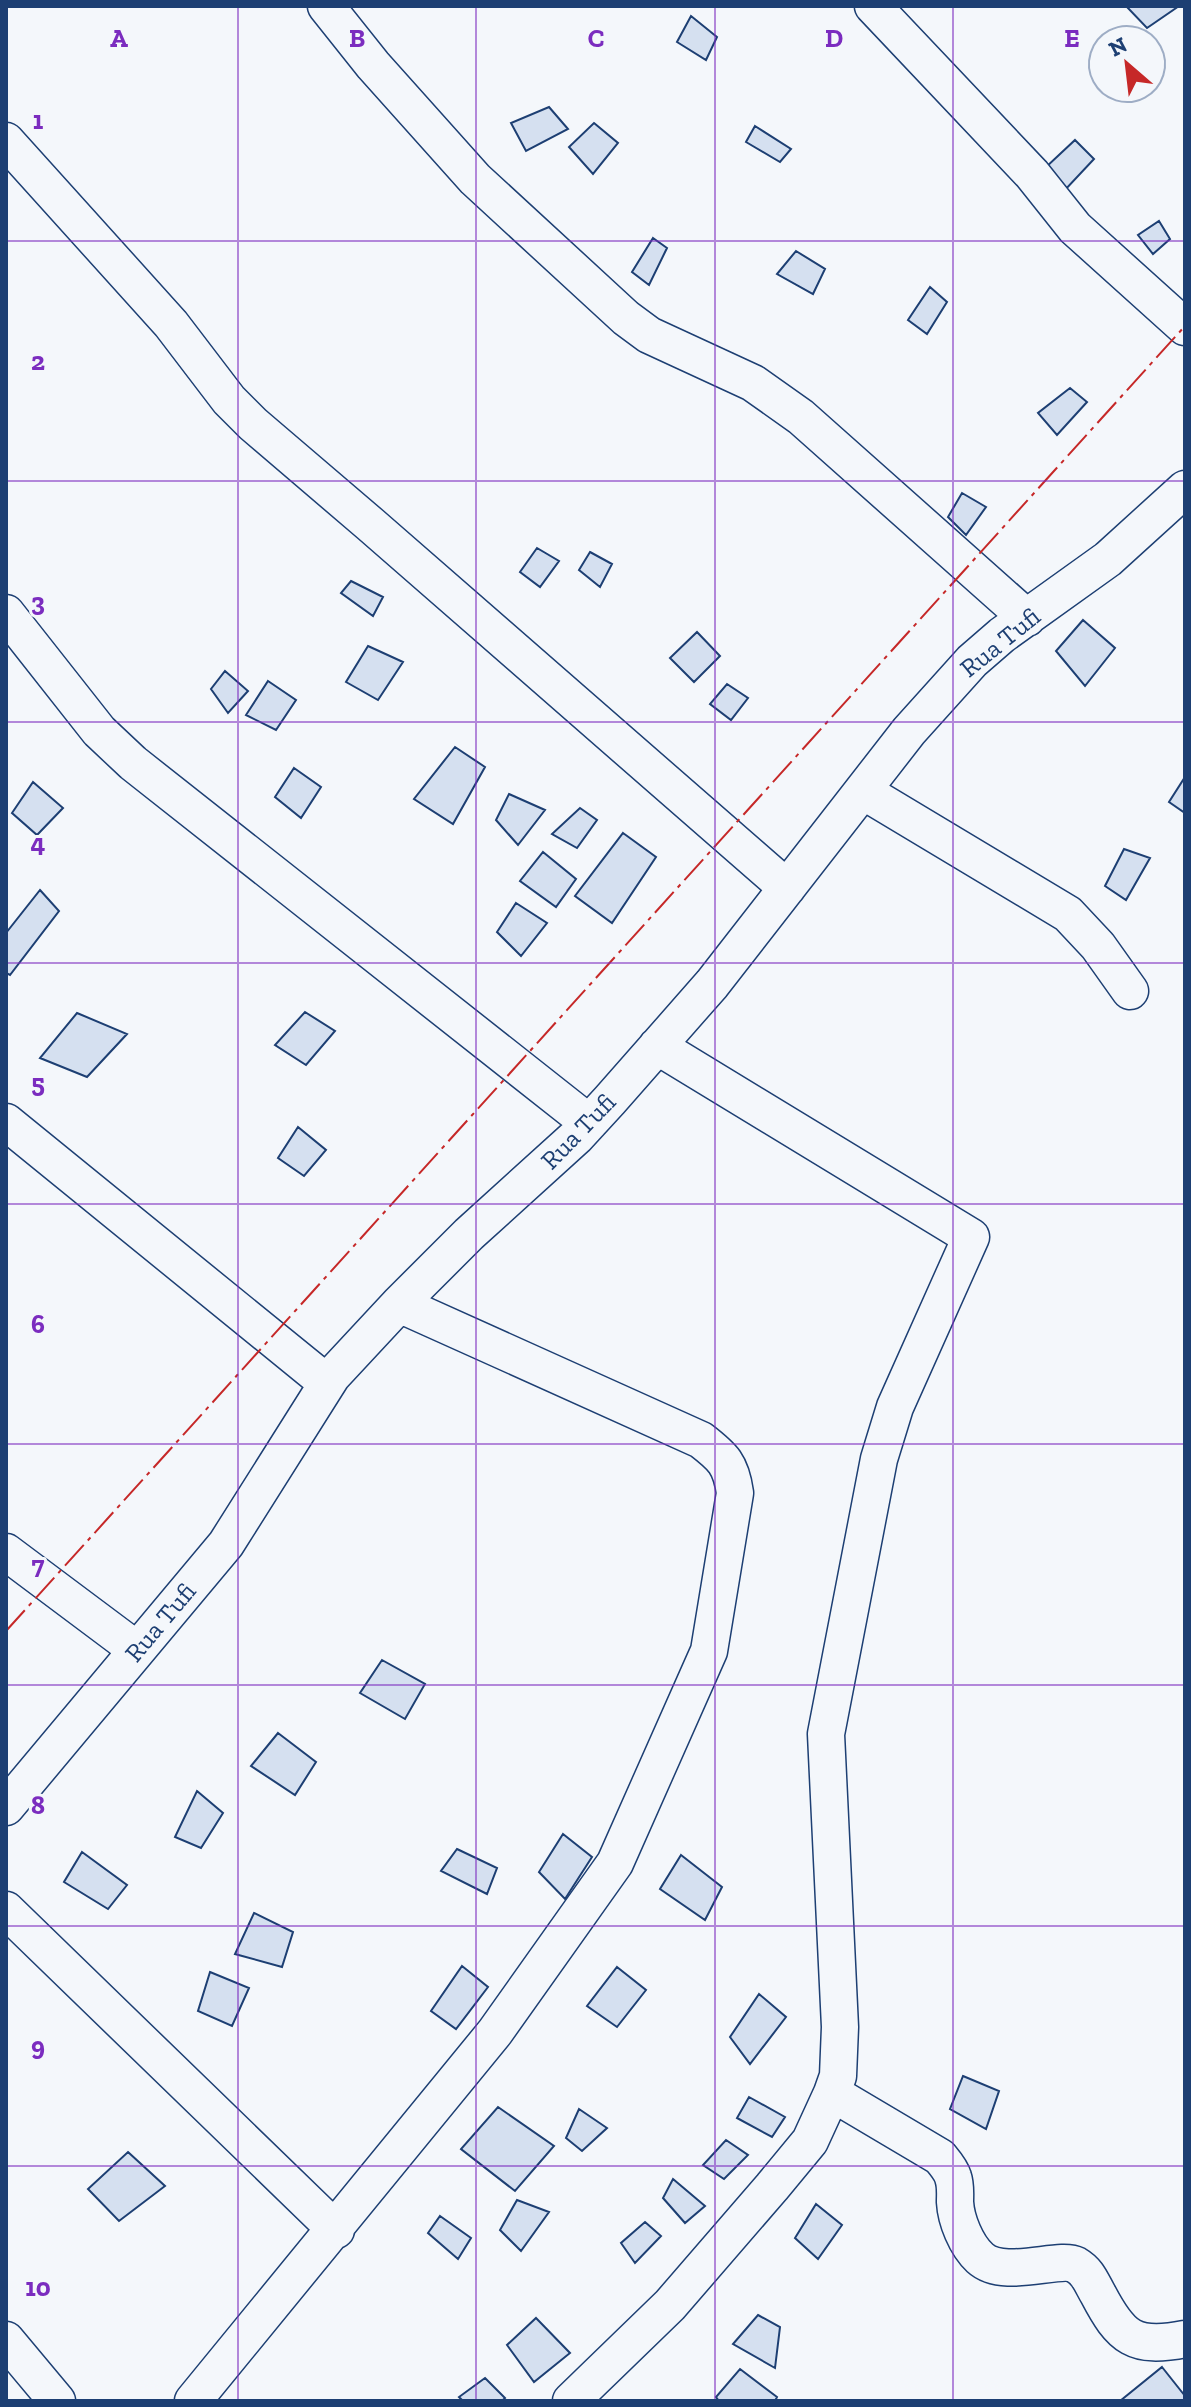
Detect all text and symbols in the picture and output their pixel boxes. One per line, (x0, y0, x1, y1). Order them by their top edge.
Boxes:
text: A (110, 22, 128, 54)
text: B (349, 22, 365, 54)
text: C (588, 22, 604, 54)
text: D (825, 22, 843, 54)
text: E (1064, 22, 1080, 54)
north arrow (1087, 24, 1167, 104)
text: N (1104, 31, 1132, 63)
text: 1 (33, 104, 44, 136)
text: 2 (31, 345, 45, 377)
text: 3 (31, 586, 45, 618)
street label: Rua Tufi (953, 600, 1047, 684)
text: 4 (31, 827, 46, 859)
text: 5 (31, 1067, 45, 1099)
street label: Rua Tufi (534, 1086, 622, 1176)
text: 6 (31, 1308, 45, 1340)
text: 7 (32, 1549, 45, 1581)
street label: Rua Tufi (117, 1576, 203, 1668)
text: 8 (31, 1789, 45, 1821)
text: 9 (31, 2030, 45, 2062)
text: 10 (25, 2271, 51, 2303)

